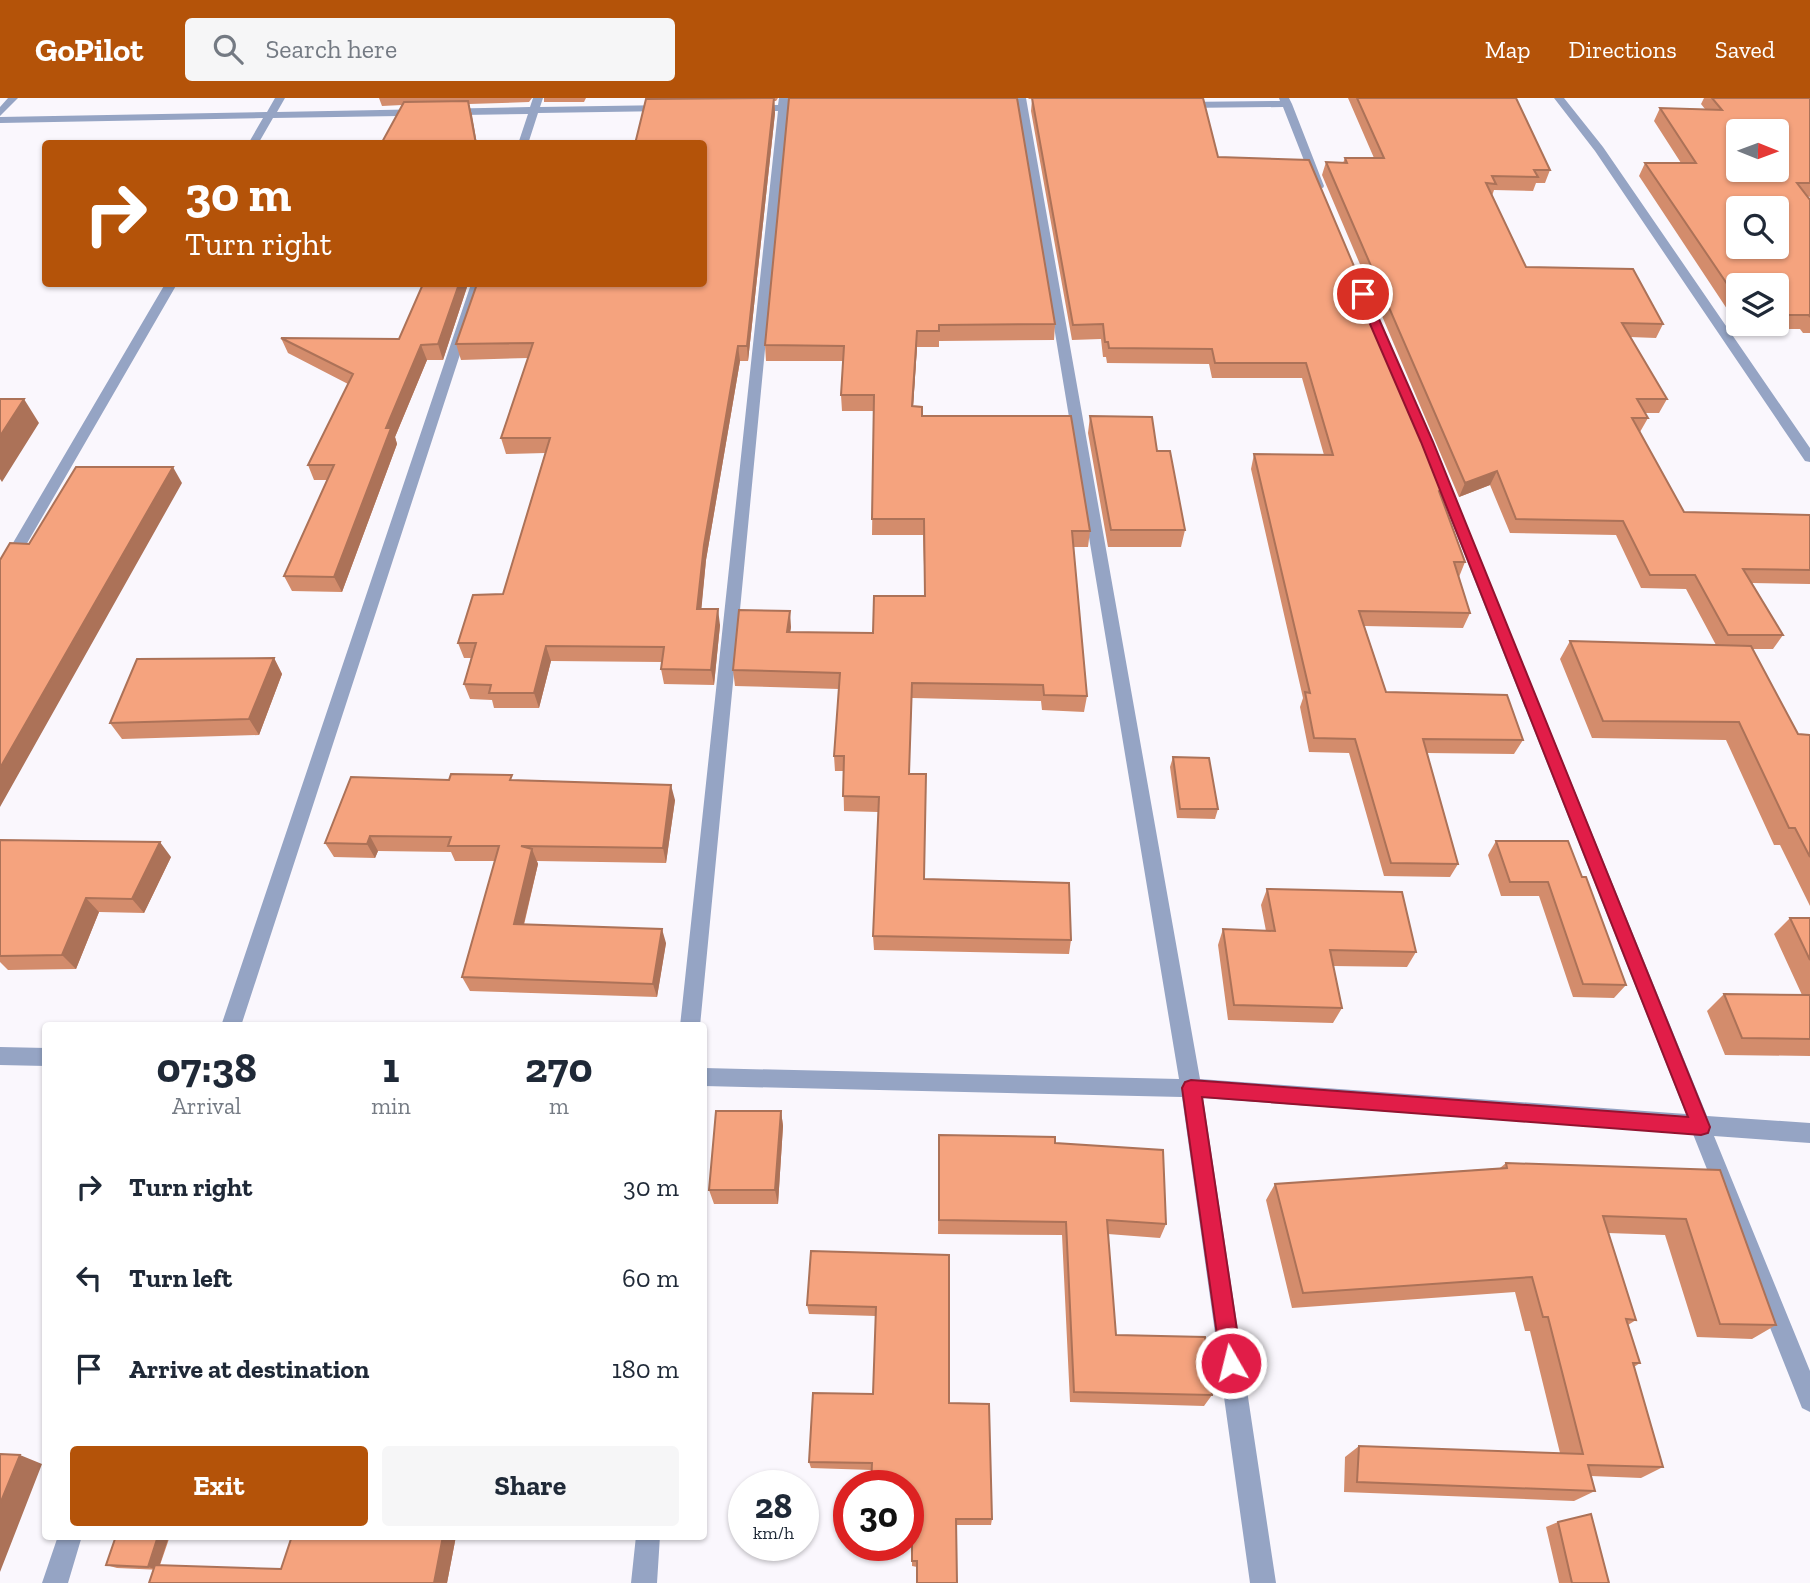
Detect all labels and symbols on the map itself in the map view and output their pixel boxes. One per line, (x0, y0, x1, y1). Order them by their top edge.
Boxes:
north arrow (1726, 119, 1788, 182)
pin (1333, 264, 1393, 324)
position arrow (1194, 1326, 1268, 1400)
speed limit sign: 30 (833, 1470, 924, 1561)

